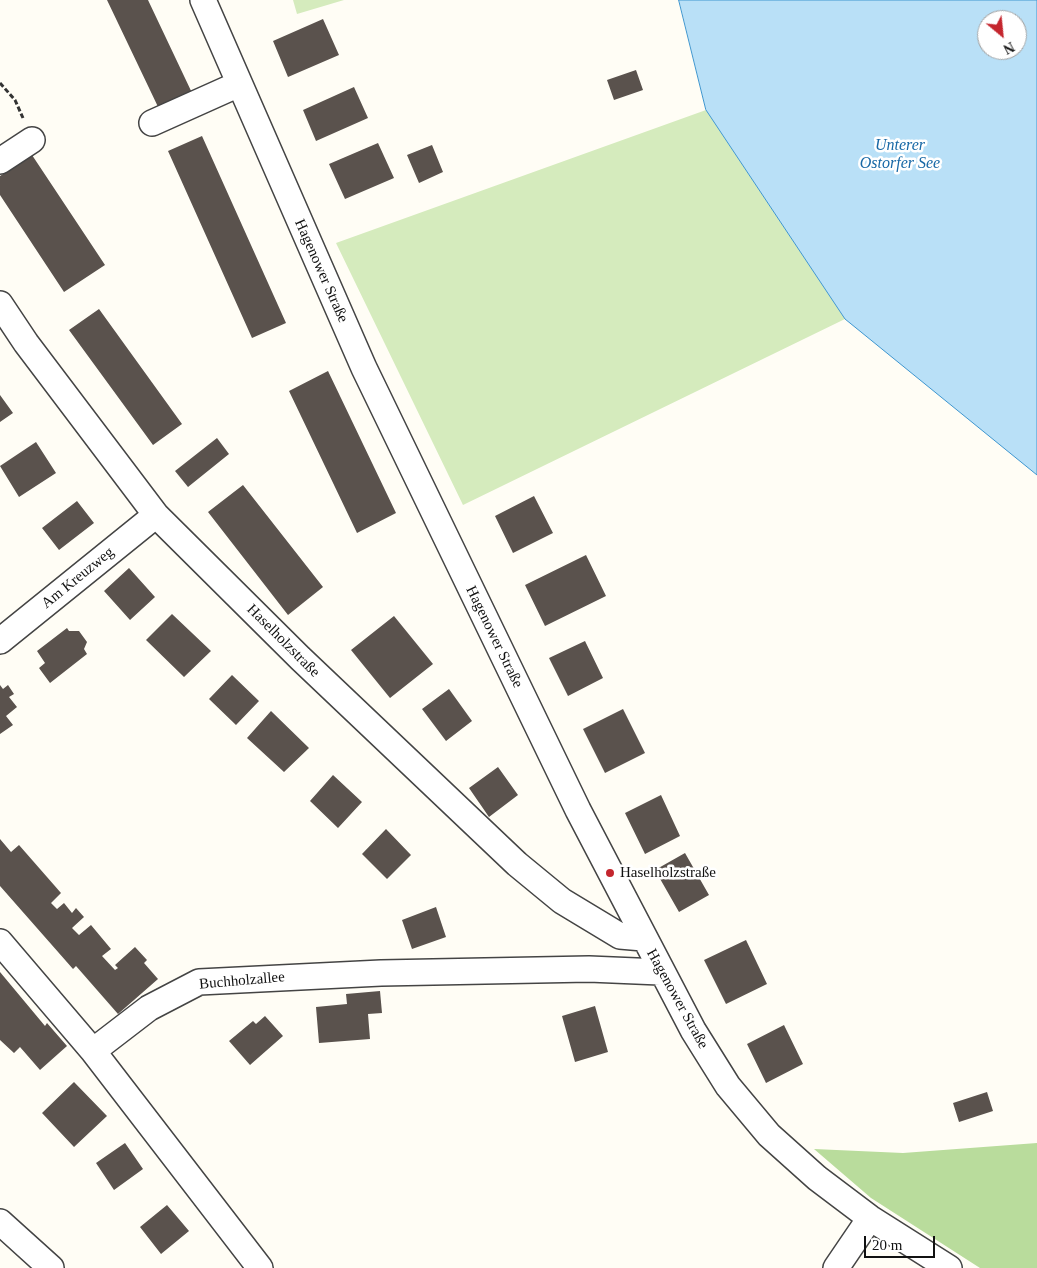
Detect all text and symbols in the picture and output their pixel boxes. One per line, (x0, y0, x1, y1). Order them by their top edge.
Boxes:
north arrow (977, 10, 1027, 60)
text: N (1001, 39, 1017, 57)
water label: Unterer Ostorfer See (860, 136, 940, 174)
street label: Hagenower Straße (290, 217, 352, 325)
street label: Am Kreuzweg (38, 543, 118, 613)
street label: Hagenower Straße (462, 583, 526, 691)
street label: Haselholzstraße (243, 601, 323, 681)
place label: Haselholzstraße (620, 864, 716, 882)
marker: Haselholzstraße (604, 867, 616, 879)
street label: Hagenower Straße (642, 946, 712, 1052)
street label: Buchholzallee (198, 968, 286, 994)
scale bar (867, 1226, 938, 1258)
text: 20 m (872, 1237, 902, 1253)

